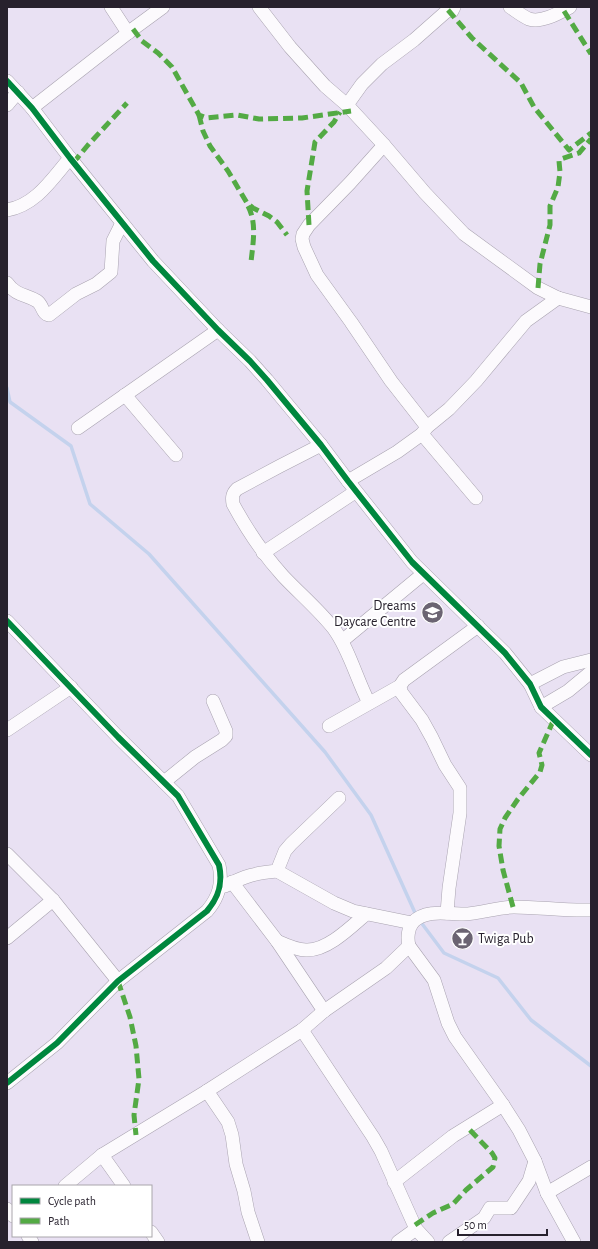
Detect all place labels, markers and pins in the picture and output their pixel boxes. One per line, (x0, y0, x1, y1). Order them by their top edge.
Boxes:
place label: Dreams Daycare Centre (334, 599, 416, 629)
school or university icon: Dreams Daycare Centre (419, 600, 445, 626)
bar icon: Twiga Pub (449, 925, 475, 951)
place label: Twiga Pub (478, 932, 534, 946)

